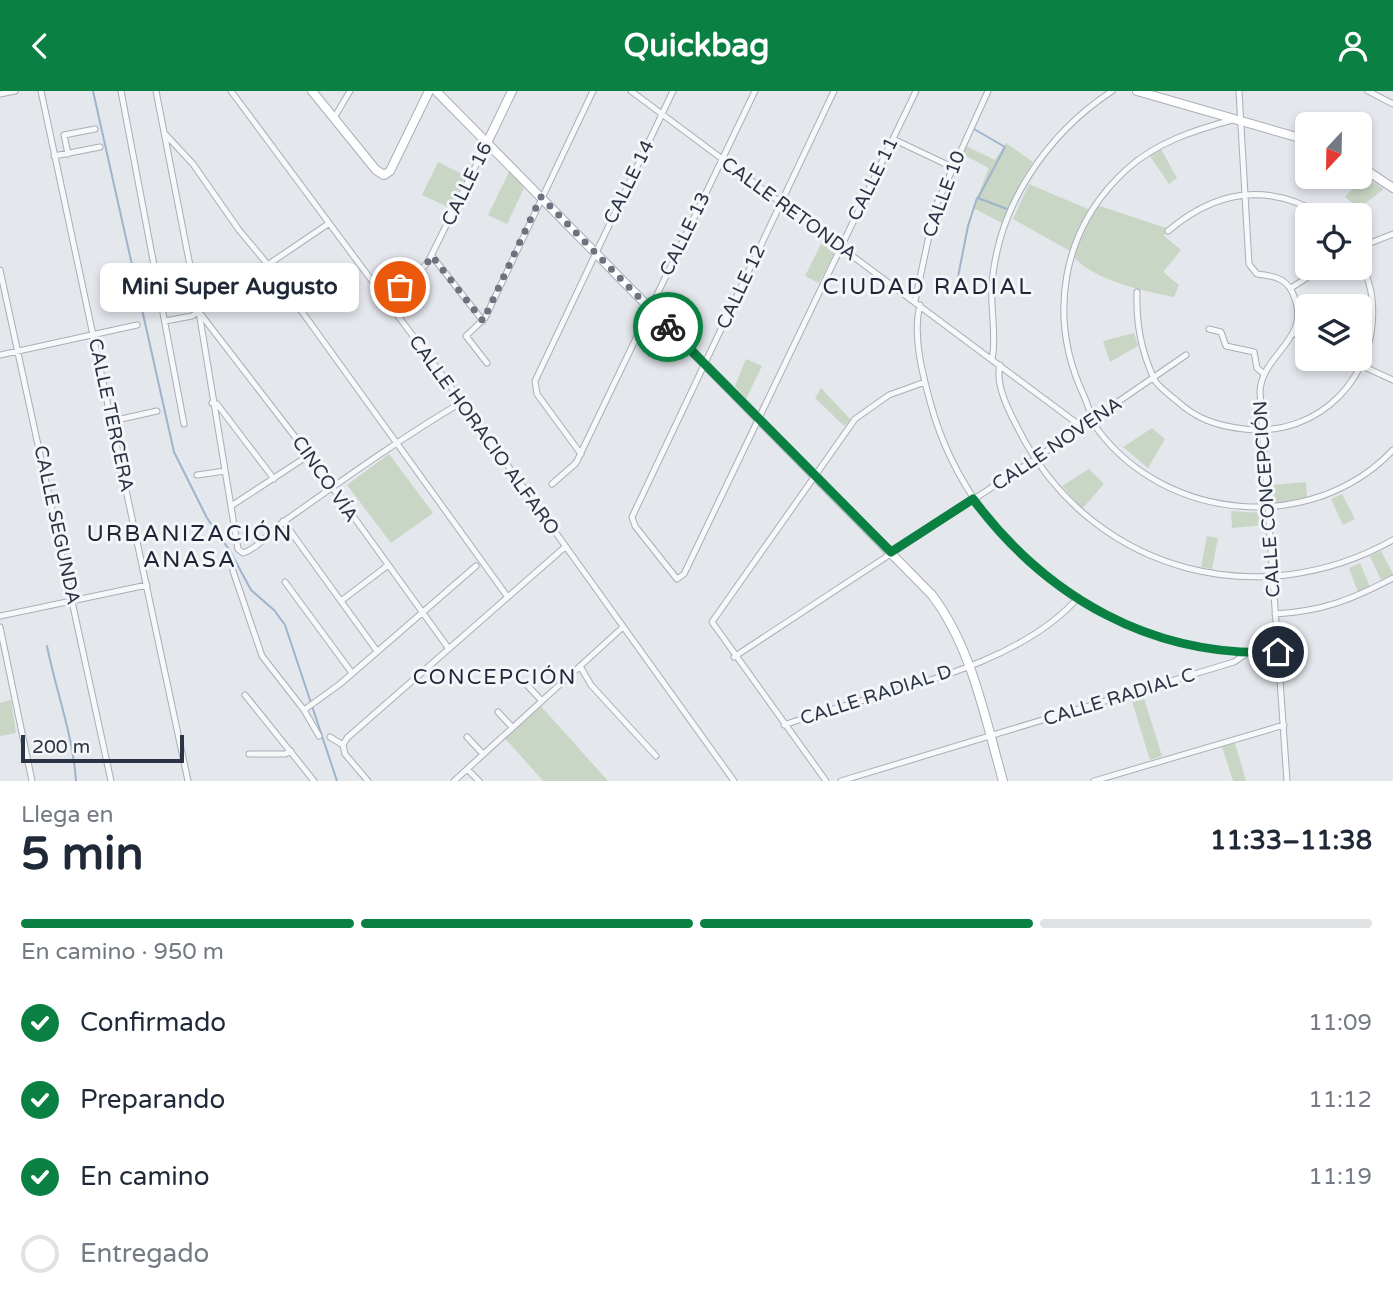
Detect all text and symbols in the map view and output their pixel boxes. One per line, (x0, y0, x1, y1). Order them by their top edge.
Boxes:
icon: back (21, 27, 59, 65)
text: Quickbag (623, 27, 770, 65)
icon: person (1334, 27, 1372, 65)
north arrow (1295, 112, 1372, 189)
map controls (1295, 112, 1372, 371)
street label: CALLE 11 (843, 134, 903, 224)
street label: CALLE 14 (599, 137, 659, 227)
street label: CALLE 16 (437, 139, 497, 229)
street label: CALLE 10 (918, 148, 970, 240)
street label: CALLE RETONDA (717, 153, 861, 265)
street label: CALLE 13 (655, 189, 715, 279)
button: locate (1295, 203, 1372, 280)
street label: CALLE 12 (712, 241, 770, 333)
pin (370, 257, 430, 317)
callout: Mini Super Augusto (99, 263, 358, 311)
icon: bag (381, 268, 419, 306)
text: Mini Super Augusto (121, 273, 338, 301)
district label: CIUDAD RADIAL (822, 273, 1034, 301)
courier (633, 292, 703, 362)
button: layers (1295, 294, 1372, 371)
icon: bike (649, 308, 687, 346)
street label: CALLE HORACIO ALFARO (404, 331, 564, 539)
street label: CALLE TERCERA (84, 336, 138, 494)
street label: CALLE NOVENA (988, 393, 1126, 495)
street label: CALLE CONCEPCIÓN (1248, 400, 1285, 598)
street label: CINCO VÍA (287, 431, 363, 526)
street label: CALLE SEGUNDA (29, 443, 85, 607)
district label: URBANIZACIÓN ANASA (86, 520, 294, 574)
pin (1248, 622, 1308, 682)
icon: home (1259, 633, 1297, 671)
street label: CALLE RADIAL D (797, 660, 955, 730)
street label: CALLE RADIAL C (1041, 664, 1197, 730)
district label: CONCEPCIÓN (413, 665, 577, 690)
scale bar (21, 732, 184, 764)
text: 200 m (32, 736, 90, 758)
text: Llega en (21, 801, 113, 829)
text: 11:33–11:38 (1210, 825, 1372, 856)
text: 5 min (21, 827, 144, 882)
text: En camino · 950 m (21, 938, 224, 966)
icon: check (21, 1004, 59, 1042)
text: Confirmado (80, 1007, 226, 1038)
text: 11:09 (1308, 1009, 1372, 1037)
icon: check (21, 1081, 59, 1119)
text: Preparando (80, 1084, 225, 1115)
text: 11:12 (1308, 1086, 1372, 1114)
icon: check (21, 1158, 59, 1196)
text: En camino (80, 1161, 209, 1192)
text: 11:19 (1308, 1163, 1372, 1191)
text: Entregado (80, 1238, 209, 1269)

